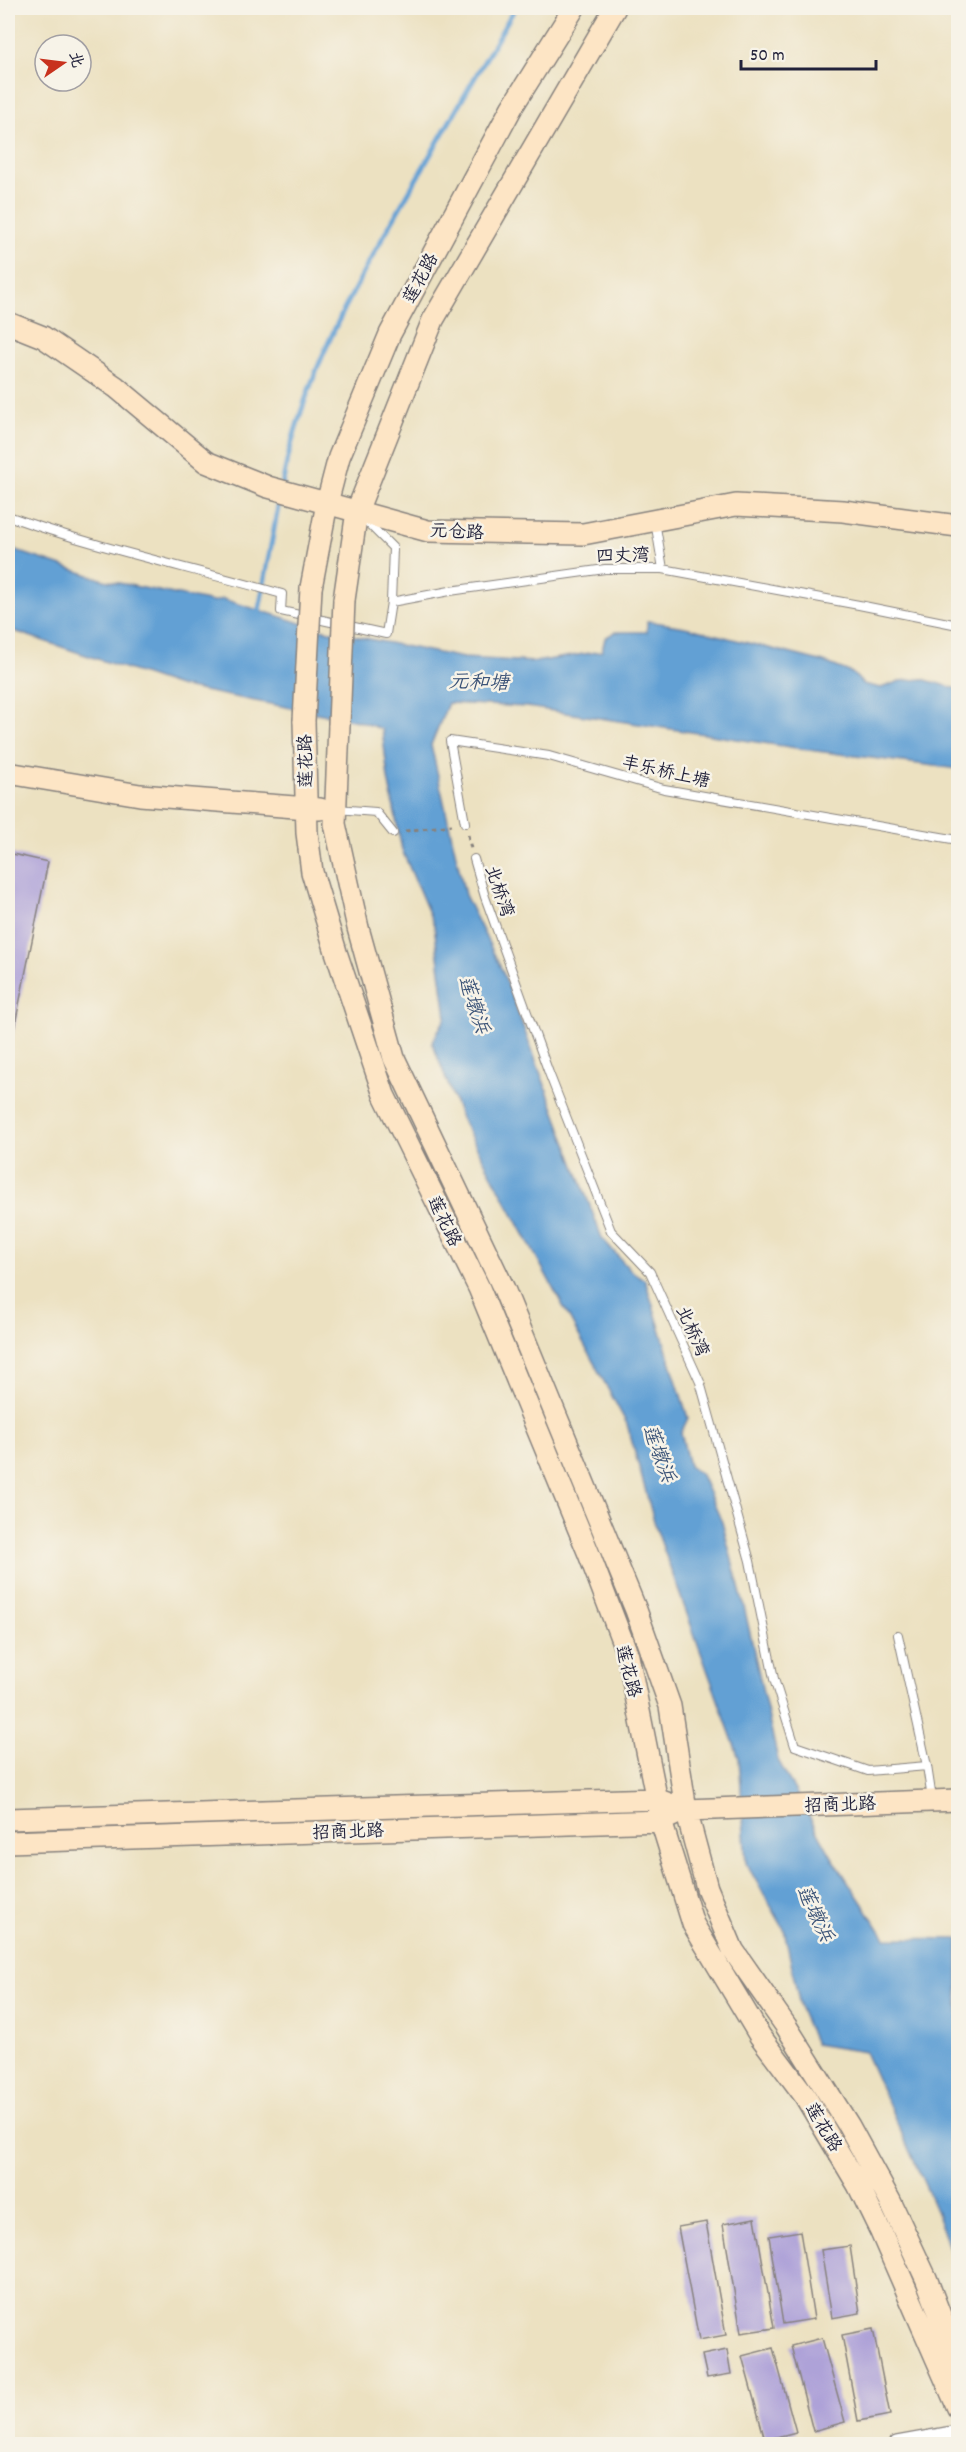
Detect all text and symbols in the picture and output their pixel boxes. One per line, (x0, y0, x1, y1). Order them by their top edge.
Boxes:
north arrow (33, 33, 93, 93)
scale bar (741, 33, 876, 71)
text: 50 m (750, 44, 785, 69)
text: 北 (62, 49, 88, 71)
street label: 莲花路 (398, 249, 446, 309)
street label: 元仓路 (429, 520, 484, 547)
street label: 四丈湾 (596, 545, 650, 570)
water label: 元和塘 (448, 669, 511, 699)
street label: 莲花路 (295, 734, 320, 788)
street label: 丰乐桥上塘 (619, 751, 712, 796)
street label: 北桥湾 (477, 862, 518, 921)
water label: 莲墩浜 (450, 972, 495, 1039)
street label: 莲花路 (420, 1192, 466, 1252)
street label: 北桥湾 (668, 1302, 713, 1362)
water label: 莲墩浜 (634, 1421, 681, 1488)
street label: 莲花路 (608, 1642, 646, 1701)
street label: 招商北路 (804, 1793, 877, 1820)
street label: 招商北路 (312, 1820, 385, 1847)
water label: 莲墩浜 (788, 1881, 839, 1948)
street label: 莲花路 (797, 2099, 846, 2158)

